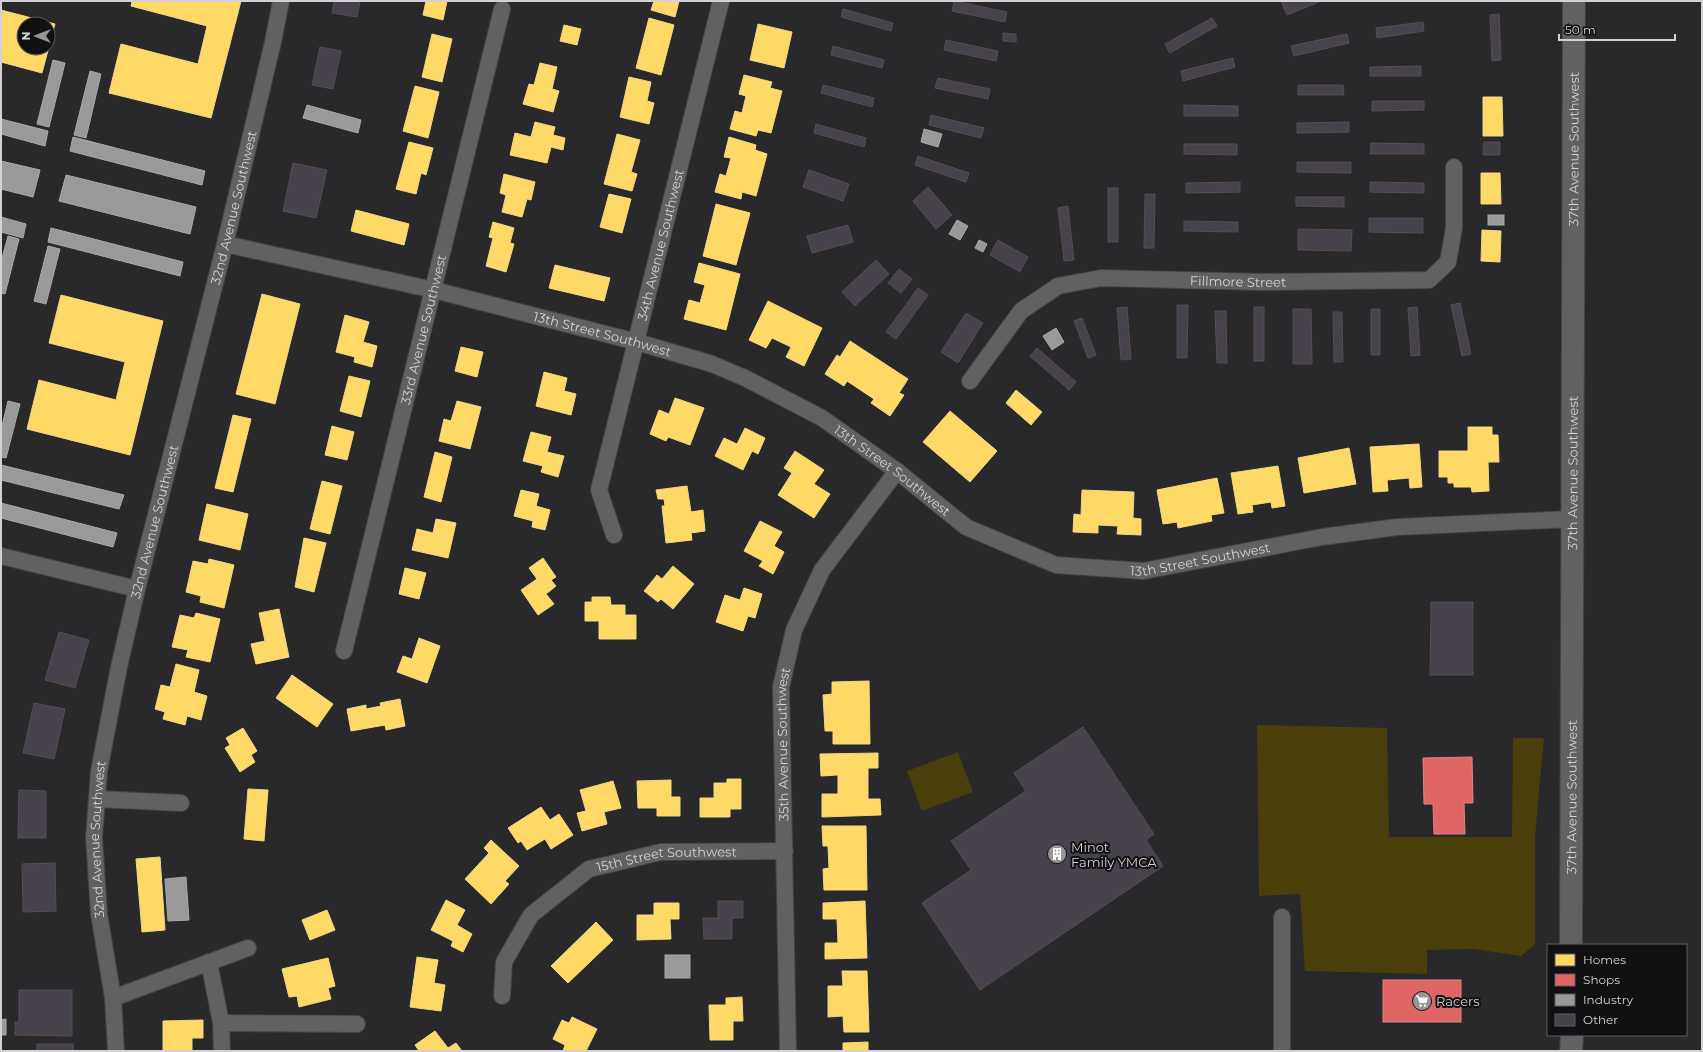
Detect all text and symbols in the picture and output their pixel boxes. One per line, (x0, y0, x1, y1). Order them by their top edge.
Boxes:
north arrow (16, 16, 56, 56)
scale bar (1559, 16, 1675, 42)
text: 50 m (1565, 22, 1596, 37)
text: N (19, 32, 33, 40)
street label: 37th Avenue Southwest (1565, 72, 1582, 226)
street label: 32nd Avenue Southwest (207, 129, 260, 286)
street label: 34th Avenue Southwest (634, 168, 687, 322)
street label: 33rd Avenue Southwest (397, 253, 449, 406)
street label: Fillmore Street (1190, 272, 1286, 290)
street label: 13th Street Southwest (532, 308, 673, 360)
street label: 37th Avenue Southwest (1564, 396, 1581, 550)
street label: 13th Street Southwest (831, 421, 954, 519)
street label: 32nd Avenue Southwest (127, 443, 181, 600)
street label: 13th Street Southwest (1130, 539, 1271, 579)
street label: 35th Avenue Southwest (773, 666, 793, 821)
street label: 37th Avenue Southwest (1563, 720, 1580, 874)
street label: 32nd Avenue Southwest (86, 759, 109, 919)
place label: Minot Family YMCA (1071, 839, 1157, 870)
street label: 15th Street Southwest (595, 843, 737, 875)
building icon: Minot Family YMCA (1046, 843, 1068, 865)
legend (1547, 944, 1687, 1036)
text: Homes (1583, 952, 1626, 967)
text: Shops (1583, 972, 1620, 987)
supermarket icon: Racers (1411, 990, 1433, 1012)
text: Industry (1583, 992, 1633, 1007)
place label: Racers (1436, 993, 1480, 1009)
text: Other (1583, 1012, 1618, 1027)

